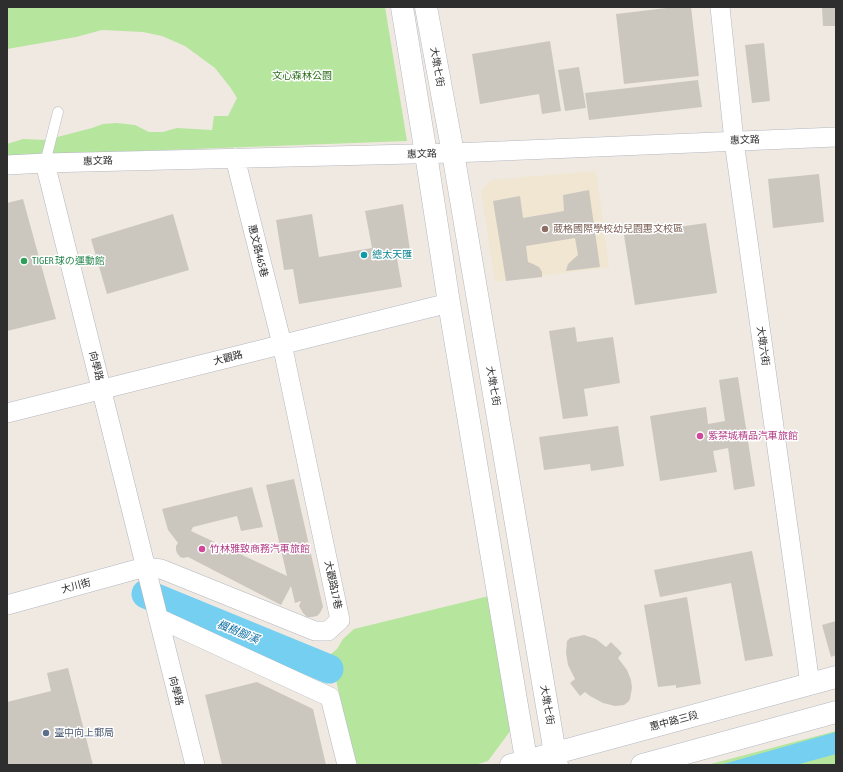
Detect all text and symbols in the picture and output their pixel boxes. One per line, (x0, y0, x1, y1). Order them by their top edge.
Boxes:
street label: 大墩七街 (428, 46, 446, 88)
park label: 文心森林公園 (272, 70, 332, 82)
street label: 惠文路 (730, 133, 760, 147)
street label: 惠文路 (407, 147, 437, 161)
street label: 惠文路 (83, 154, 113, 168)
street label: 惠文路465巷 (246, 223, 270, 279)
place label: 葳格國際學校幼兒園惠文校區 (553, 223, 683, 235)
marker: 葳格國際學校幼兒園惠文校區 (540, 224, 550, 234)
place label: 總太天匯 (372, 249, 412, 261)
marker: 總太天匯 (359, 250, 369, 260)
place label: TIGER 球の運動館 (32, 255, 105, 267)
marker: TIGER 球の運動館 (19, 256, 29, 266)
street label: 大墩六街 (754, 325, 772, 367)
street label: 大觀路 (212, 349, 244, 367)
street label: 向學路 (87, 350, 105, 382)
street label: 大墩七街 (484, 365, 502, 407)
place label: 紫禁城精品汽車旅館 (708, 430, 798, 442)
marker: 紫禁城精品汽車旅館 (695, 431, 705, 441)
place label: 竹林雅致商務汽車旅館 (210, 543, 310, 555)
marker: 竹林雅致商務汽車旅館 (197, 544, 207, 554)
street label: 大觀路17巷 (322, 560, 344, 610)
street label: 大川街 (60, 576, 92, 596)
water label: 楓樹腳溪 (215, 618, 261, 646)
street label: 向學路 (167, 675, 185, 707)
street label: 大墩七街 (538, 684, 556, 726)
street label: 惠中路三段 (648, 709, 700, 733)
place label: 臺中向上郵局 (54, 727, 114, 739)
marker: 臺中向上郵局 (41, 728, 51, 738)

